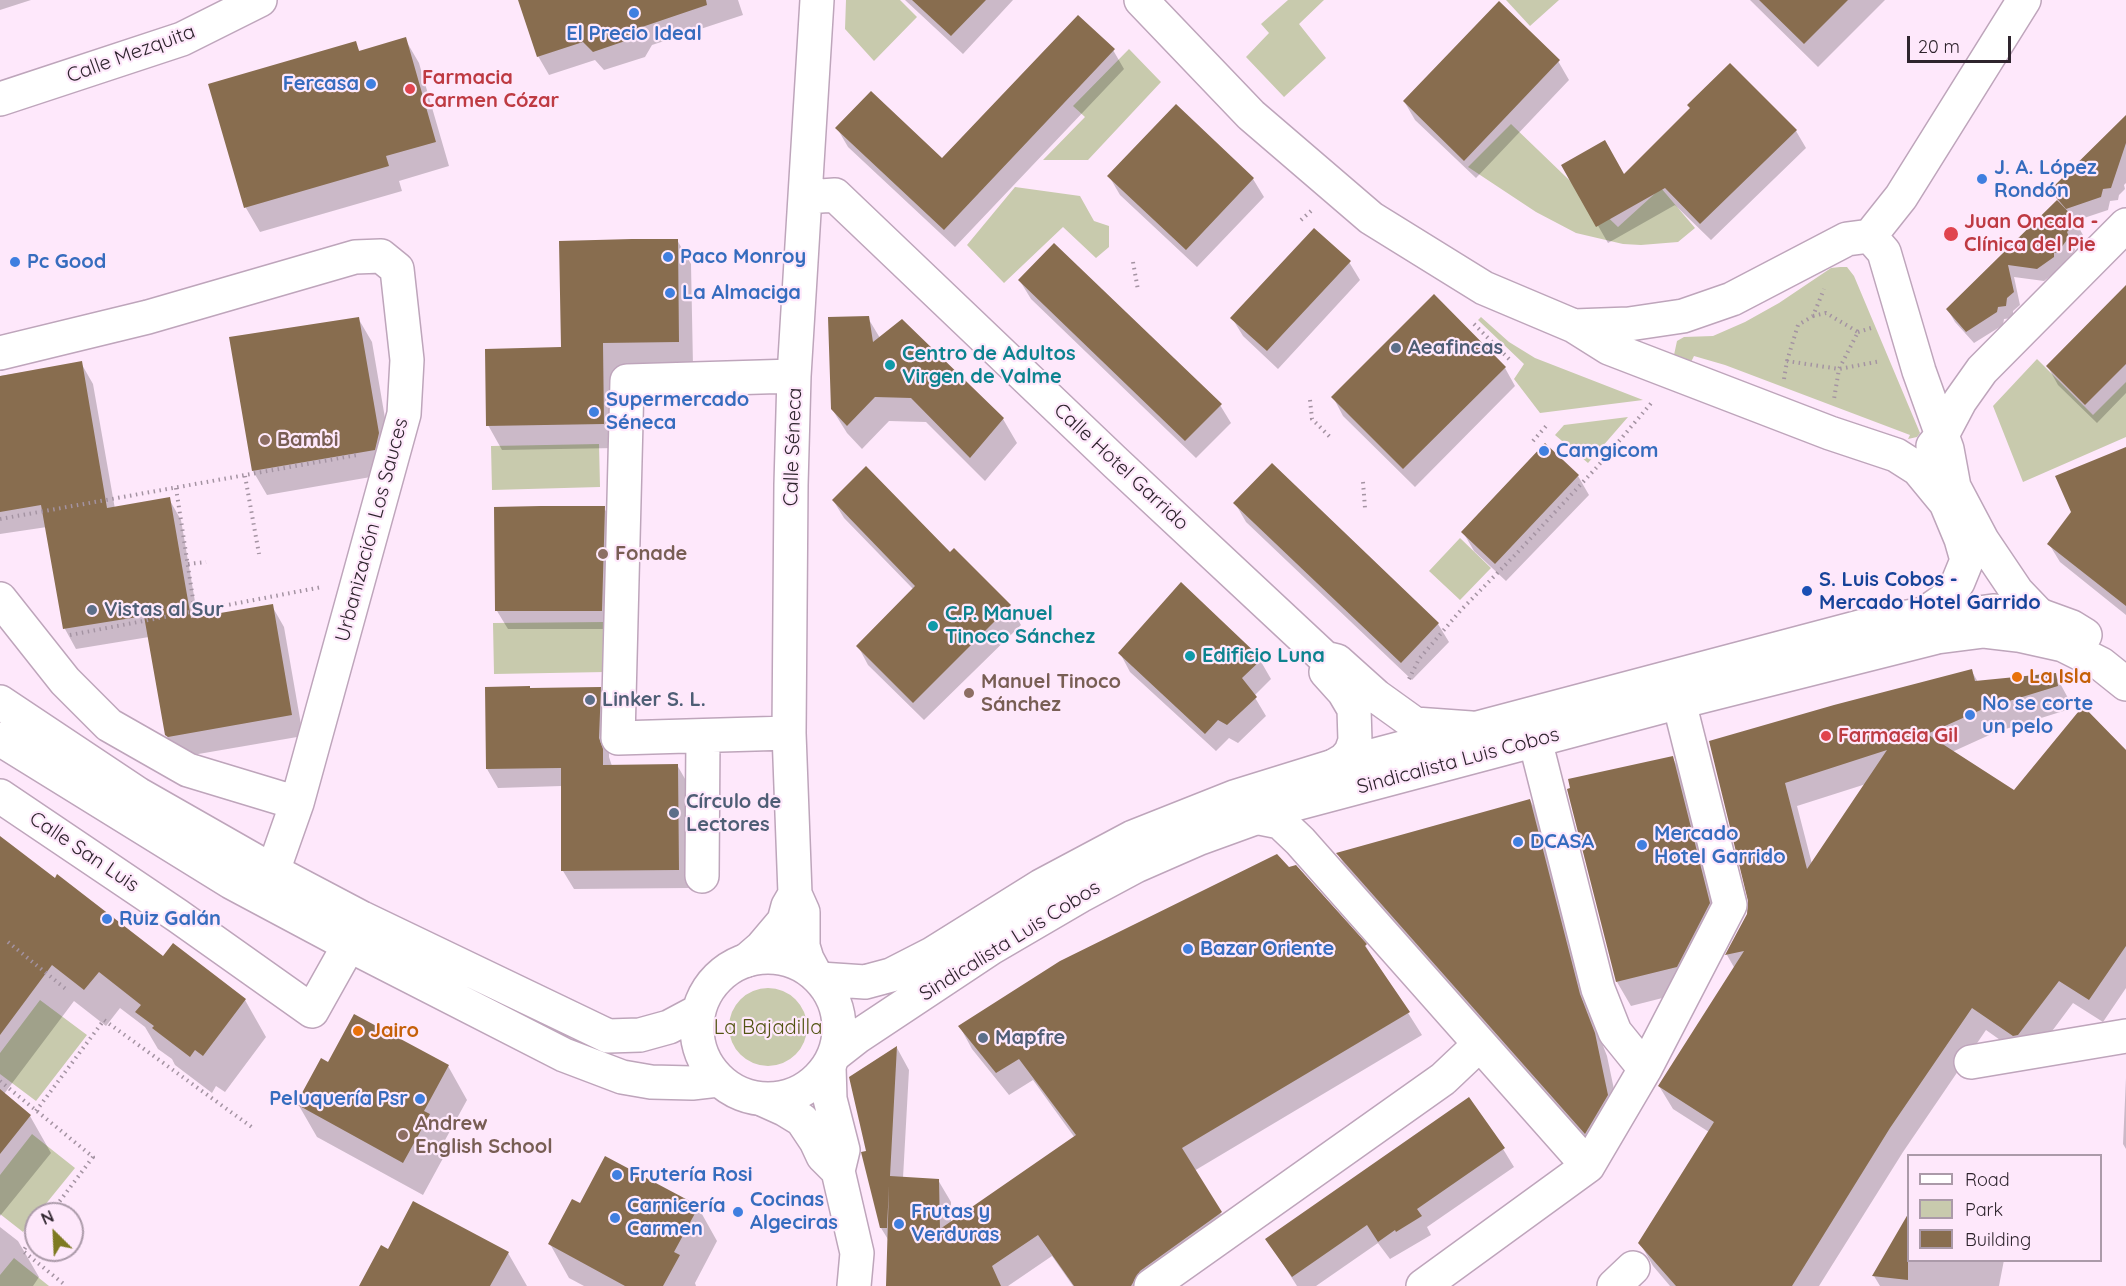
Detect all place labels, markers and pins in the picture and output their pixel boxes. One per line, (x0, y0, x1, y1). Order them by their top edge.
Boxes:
marker: El Precio Ideal (627, 6, 641, 20)
place label: El Precio Ideal (566, 22, 702, 46)
place label: Farmacia Carmen Cózar (422, 66, 559, 113)
place label: Fercasa (283, 72, 359, 96)
marker: Fercasa (364, 77, 378, 91)
marker: Farmacia Carmen Cózar (403, 82, 417, 96)
place label: J. A. López Rondón (1994, 156, 2097, 203)
marker: J. A. López Rondón (1975, 172, 1989, 186)
place label: Juan Oncala - Clínica del Pie (1964, 210, 2098, 257)
marker: Juan Oncala - Clínica del Pie (1942, 225, 1960, 243)
place label: Paco Monroy (680, 245, 806, 269)
place label: Pc Good (27, 250, 106, 274)
marker: Paco Monroy (661, 250, 675, 264)
marker: Pc Good (8, 255, 22, 269)
place label: La Almaciga (682, 281, 801, 305)
marker: La Almaciga (663, 286, 677, 300)
place label: Aeafincas (1408, 336, 1503, 360)
marker: Aeafincas (1389, 341, 1403, 355)
place label: Centro de Adultos Virgen de Valme (902, 342, 1076, 389)
marker: Centro de Adultos Virgen de Valme (883, 358, 897, 372)
place label: Supermercado Séneca (606, 388, 749, 435)
marker: Supermercado Séneca (587, 405, 601, 419)
place label: Bambi (277, 428, 338, 452)
marker: Bambi (258, 433, 272, 447)
place label: Camgicom (1556, 439, 1658, 463)
marker: Camgicom (1537, 444, 1551, 458)
place label: Fonade (615, 542, 687, 566)
marker: Fonade (596, 547, 610, 561)
place label: S. Luis Cobos - Mercado Hotel Garrido (1819, 568, 2041, 615)
marker: S. Luis Cobos - Mercado Hotel Garrido (1800, 584, 1814, 598)
place label: Vistas al Sur (104, 598, 224, 622)
place label: C.P. Manuel Tinoco Sánchez (945, 602, 1095, 649)
marker: Vistas al Sur (85, 603, 99, 617)
marker: C.P. Manuel Tinoco Sánchez (926, 619, 940, 633)
place label: Edificio Luna (1202, 644, 1325, 668)
marker: Edificio Luna (1183, 649, 1197, 663)
place label: La Isla (2029, 665, 2091, 689)
place label: Manuel Tinoco Sánchez (981, 670, 1121, 717)
marker: La Isla (2010, 670, 2024, 684)
marker: Manuel Tinoco Sánchez (962, 686, 976, 700)
place label: Linker S. L. (602, 688, 706, 712)
place label: No se corte un pelo (1982, 692, 2093, 739)
marker: Linker S. L. (583, 693, 597, 707)
marker: No se corte un pelo (1963, 708, 1977, 722)
place label: Farmacia Gil (1838, 724, 1958, 748)
marker: Farmacia Gil (1819, 729, 1833, 743)
place label: Círculo de Lectores (686, 790, 781, 837)
marker: Círculo de Lectores (667, 806, 681, 820)
place label: Mercado Hotel Garrido (1654, 822, 1786, 869)
place label: DCASA (1530, 830, 1594, 854)
marker: DCASA (1511, 835, 1525, 849)
marker: Mercado Hotel Garrido (1635, 838, 1649, 852)
place label: Ruiz Galán (119, 907, 221, 931)
marker: Ruiz Galán (100, 912, 114, 926)
place label: Bazar Oriente (1200, 937, 1334, 961)
marker: Bazar Oriente (1181, 942, 1195, 956)
place label: Jairo (370, 1019, 419, 1043)
marker: Jairo (351, 1024, 365, 1038)
place label: Mapfre (995, 1026, 1065, 1050)
marker: Mapfre (976, 1031, 990, 1045)
place label: Peluquería Psr (269, 1087, 408, 1111)
marker: Peluquería Psr (413, 1092, 427, 1106)
place label: Andrew English School (415, 1112, 553, 1159)
marker: Andrew English School (396, 1128, 410, 1142)
place label: Frutería Rosi (629, 1163, 752, 1187)
marker: Frutería Rosi (610, 1168, 624, 1182)
place label: Cocinas Algeciras (750, 1188, 838, 1235)
place label: Carnicería Carmen (627, 1194, 726, 1241)
place label: Frutas y Verduras (911, 1200, 999, 1247)
marker: Cocinas Algeciras (731, 1205, 745, 1219)
marker: Carnicería Carmen (608, 1211, 622, 1225)
marker: Frutas y Verduras (892, 1217, 906, 1231)

